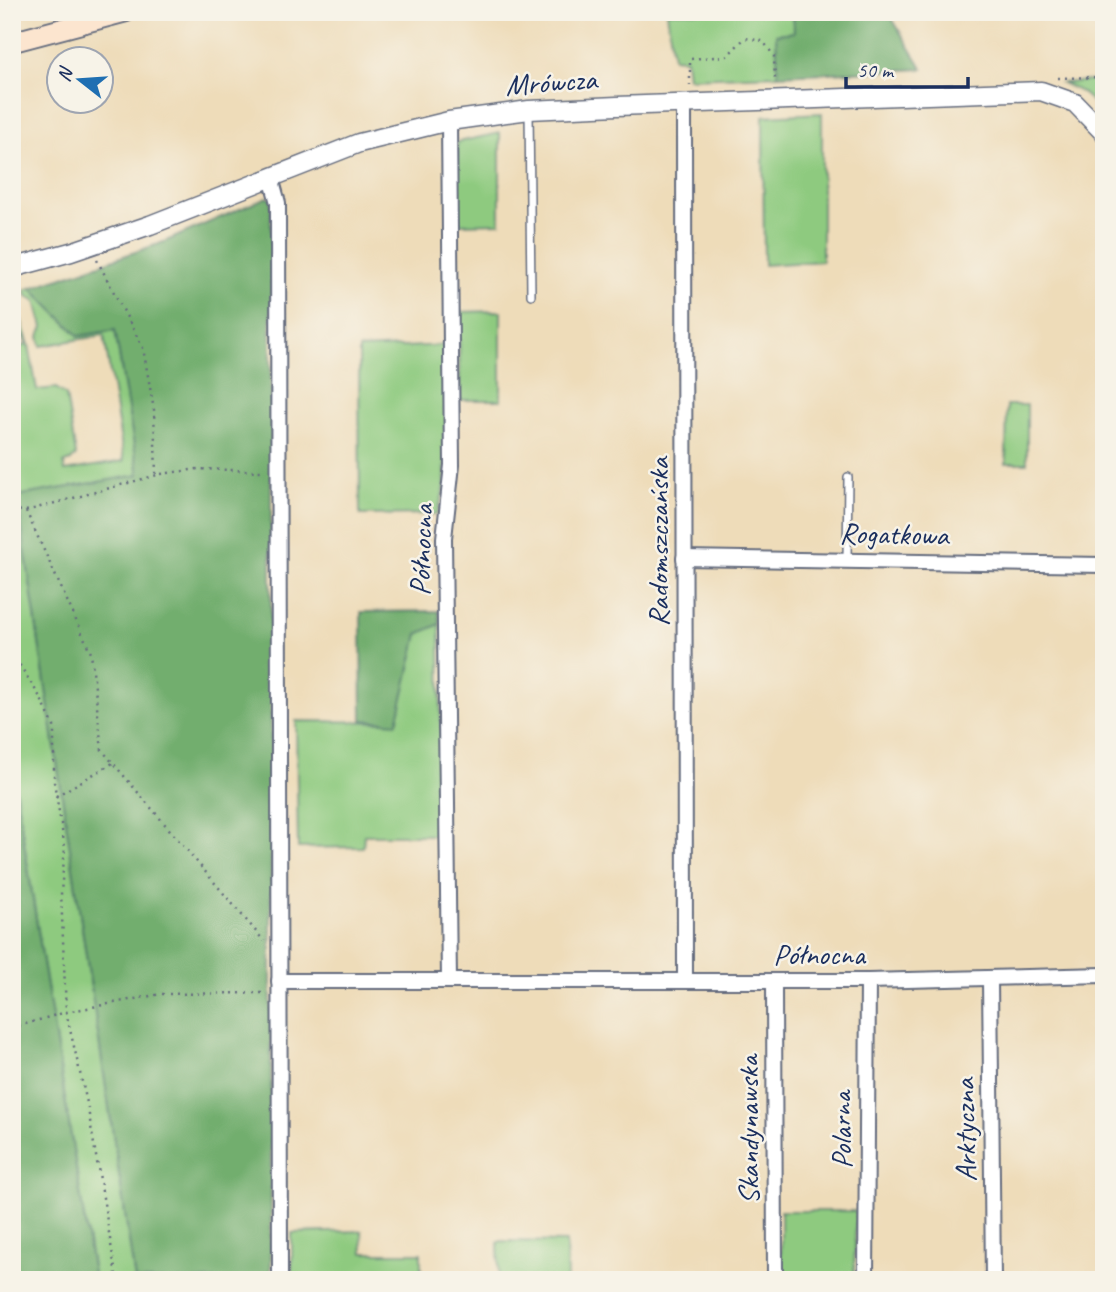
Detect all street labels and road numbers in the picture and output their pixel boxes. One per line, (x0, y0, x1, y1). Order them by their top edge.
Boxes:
street label: Mrówcza (504, 60, 600, 104)
street label: Radomszczańska (639, 455, 677, 627)
street label: Północna (400, 502, 442, 596)
street label: Rogatkowa (839, 514, 951, 554)
street label: Północna (773, 935, 867, 973)
street label: Skandynawska (729, 1053, 767, 1204)
street label: Arktyczna (945, 1076, 985, 1182)
street label: Polarna (822, 1089, 860, 1169)

